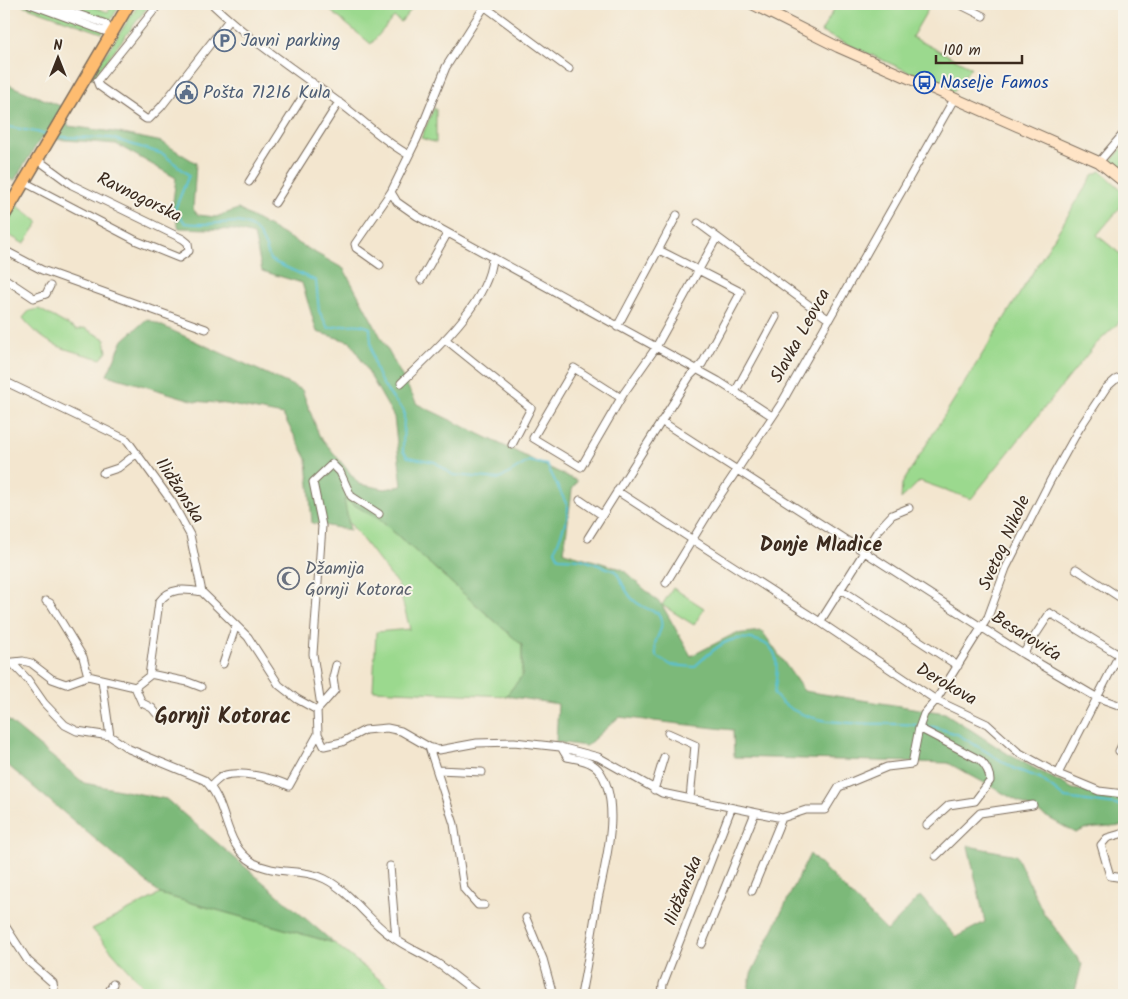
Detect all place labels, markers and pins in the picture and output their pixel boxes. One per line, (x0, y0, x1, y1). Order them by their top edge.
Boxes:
place label: Javni parking (241, 27, 340, 56)
parking icon: Javni parking (213, 29, 237, 53)
place label: Naselje Famos (940, 69, 1049, 98)
bus stop icon: Naselje Famos (912, 71, 936, 95)
place label: Pošta 71216 Kula (203, 79, 331, 108)
public building icon: Pošta 71216 Kula (175, 81, 199, 105)
place label: Džamija Gornji Kotorac (305, 555, 412, 605)
mosque icon: Džamija Gornji Kotorac (277, 567, 301, 591)

